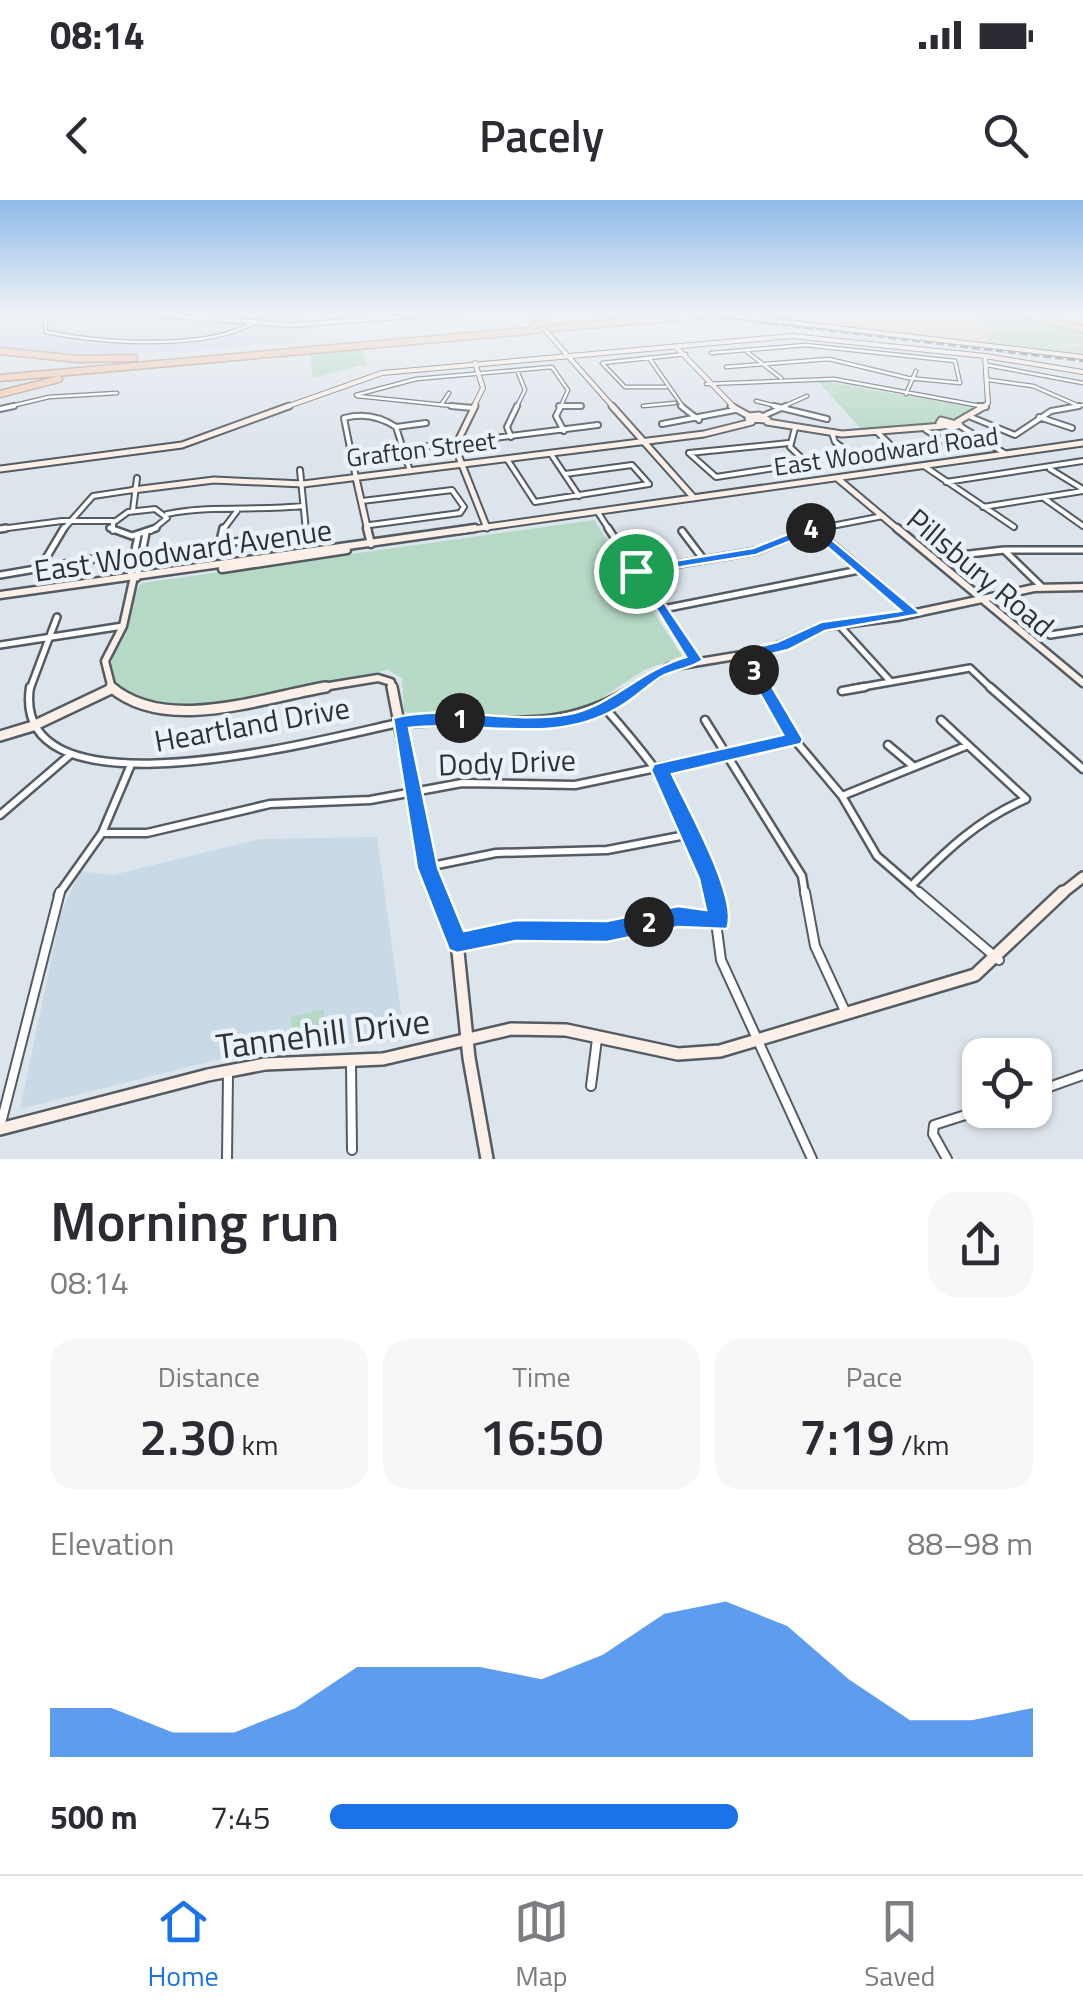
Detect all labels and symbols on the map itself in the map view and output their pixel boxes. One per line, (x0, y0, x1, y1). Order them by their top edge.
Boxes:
street label: East Woodward Road (771, 416, 1001, 486)
street label: Grafton Street (344, 421, 498, 477)
street label: Pillsbury Road (897, 497, 1064, 648)
pin: 4 (786, 503, 836, 553)
street label: East Woodward Avenue (31, 506, 335, 594)
pin (594, 529, 679, 614)
pin: 3 (729, 645, 779, 695)
street label: Heartland Drive (151, 684, 353, 764)
pin: 1 (435, 693, 485, 743)
street label: Dody Drive (437, 737, 577, 787)
pin: 2 (624, 897, 674, 947)
street label: Tannehill Drive (213, 993, 433, 1073)

